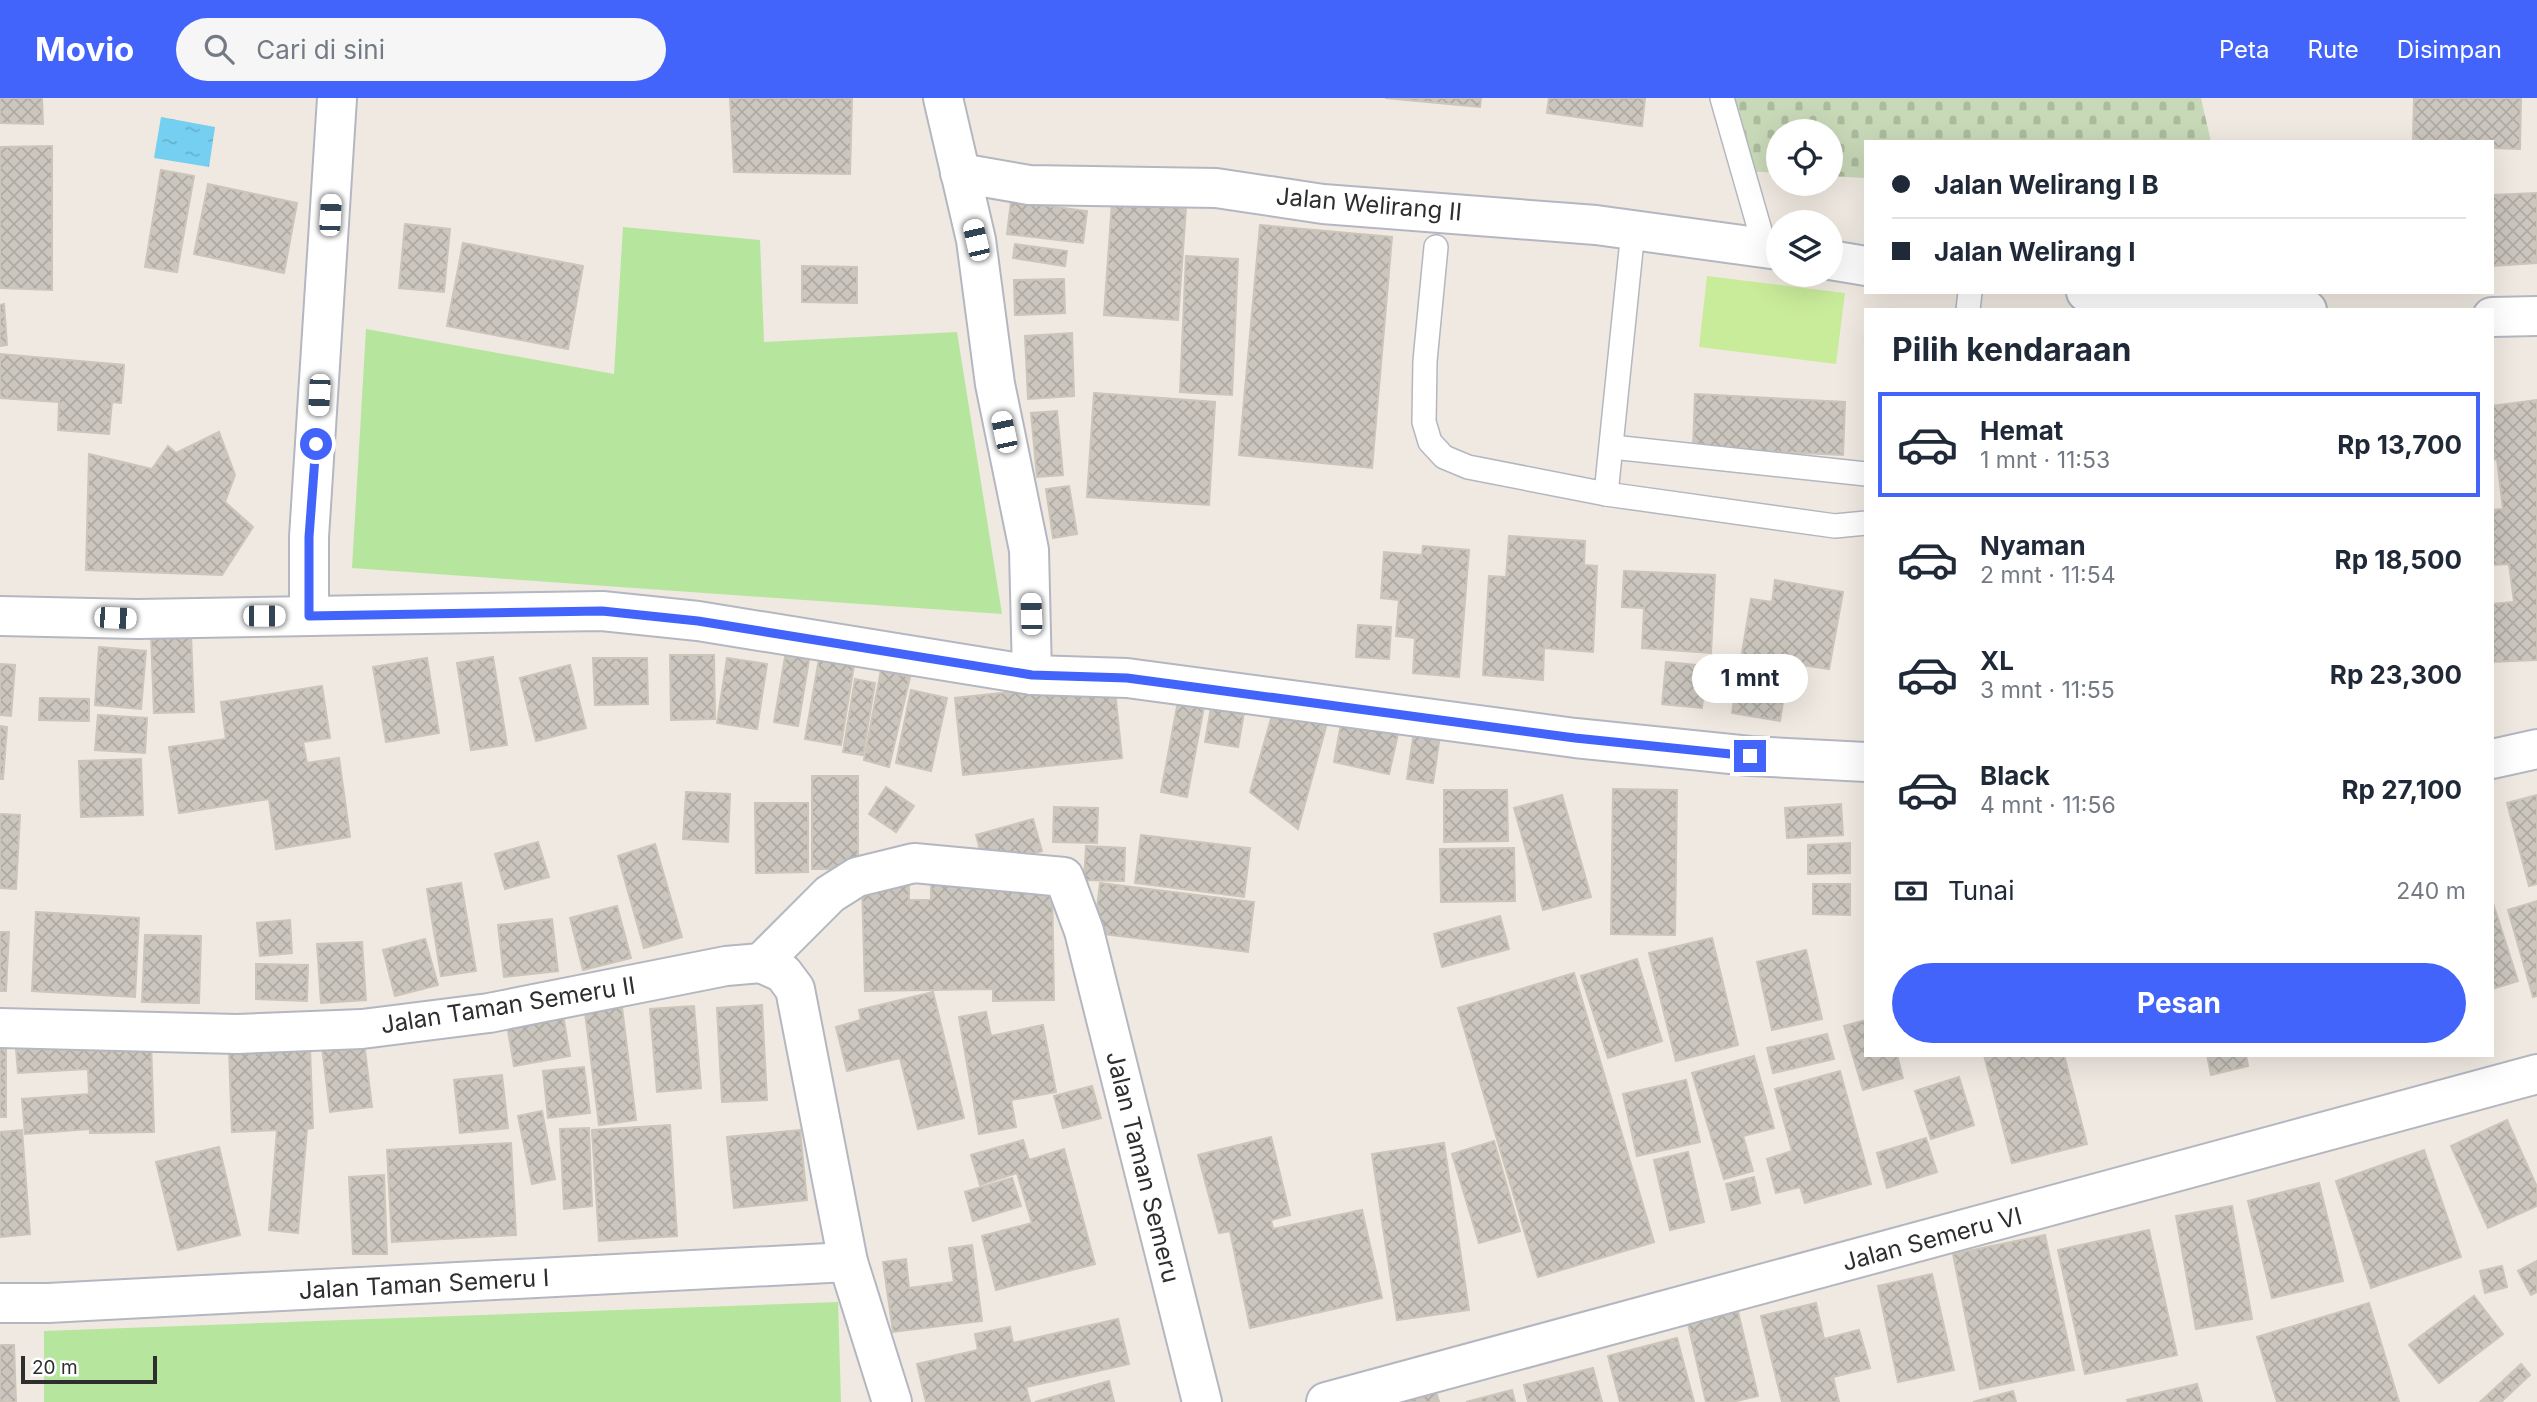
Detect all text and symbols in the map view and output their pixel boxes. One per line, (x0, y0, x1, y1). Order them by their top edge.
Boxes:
search box (176, 18, 666, 81)
text: Movio (35, 29, 134, 69)
icon: search (200, 30, 238, 68)
text: Cari di sini (256, 34, 385, 65)
text: Peta (2219, 35, 2270, 64)
text: Rute (2308, 35, 2359, 64)
text: Disimpan (2397, 35, 2502, 64)
map controls (1766, 119, 1843, 287)
button: locate (1766, 119, 1843, 196)
text: Jalan Welirang I B (1934, 169, 2159, 200)
street label: Jalan Welirang II (1275, 181, 1463, 227)
car (319, 193, 342, 237)
button: layers (1766, 210, 1843, 287)
car (962, 217, 991, 263)
text: Jalan Welirang I (1934, 236, 2135, 267)
text: Pilih kendaraan (1892, 330, 2132, 369)
car (308, 373, 331, 417)
car (990, 409, 1019, 455)
icon: car (1896, 413, 1959, 476)
text: Hemat (1980, 415, 2063, 446)
route start (300, 428, 332, 460)
text: Rp 13,700 (2337, 429, 2462, 460)
text: 1 mnt · 11:53 (1980, 446, 2110, 474)
icon: car (1896, 528, 1959, 591)
text: Nyaman (1980, 530, 2086, 561)
text: Rp 18,500 (2335, 544, 2462, 575)
text: 2 mnt · 11:54 (1980, 561, 2116, 589)
car (1020, 593, 1043, 635)
car (244, 606, 286, 627)
car (94, 607, 137, 629)
icon: car (1896, 643, 1959, 706)
text: XL (1980, 645, 2014, 676)
callout: 1 mnt (1692, 654, 1808, 704)
text: Rp 23,300 (2330, 659, 2462, 690)
text: 1 mnt (1720, 664, 1780, 692)
text: 3 mnt · 11:55 (1980, 676, 2115, 704)
route end (1734, 740, 1766, 772)
icon: car (1896, 758, 1959, 821)
text: Black (1980, 760, 2050, 791)
text: Rp 27,100 (2342, 774, 2462, 805)
text: 4 mnt · 11:56 (1980, 791, 2116, 819)
icon: cash (1892, 872, 1930, 910)
text: Tunai (1948, 875, 2015, 906)
text: 240 m (2396, 877, 2466, 905)
button: Pesan (1892, 963, 2466, 1043)
street label: Jalan Taman Semeru II (379, 971, 637, 1039)
street label: Jalan Taman Semeru (1100, 1048, 1186, 1286)
street label: Jalan Semeru VI (1839, 1201, 2025, 1277)
street label: Jalan Taman Semeru I (298, 1263, 550, 1305)
scale bar (21, 1353, 158, 1385)
text: 20 m (32, 1356, 78, 1379)

